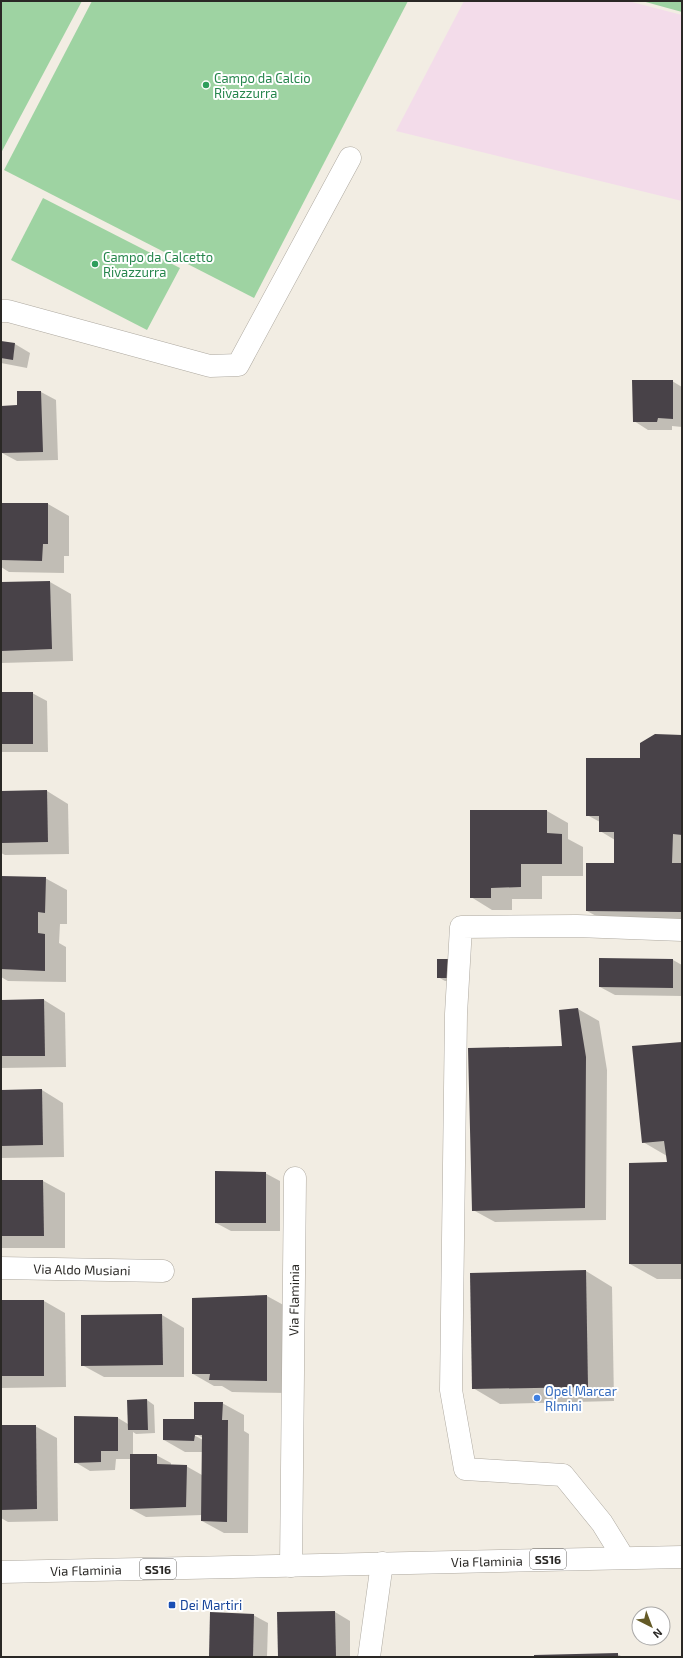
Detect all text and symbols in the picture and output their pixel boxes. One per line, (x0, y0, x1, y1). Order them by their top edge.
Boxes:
place label: Campo da Calcio Rivazzurra (214, 70, 311, 101)
marker: Campo da Calcio Rivazzurra (201, 80, 211, 90)
place label: Campo da Calcetto Rivazzurra (103, 249, 213, 280)
marker: Campo da Calcetto Rivazzurra (90, 259, 100, 269)
street label: Via Aldo Musiani (33, 1261, 131, 1278)
street label: Via Flaminia (285, 1264, 302, 1336)
place label: Opel Marcar RImini (545, 1383, 617, 1414)
marker: Opel Marcar RImini (532, 1393, 542, 1403)
road number: SS16 (530, 1549, 566, 1569)
street label: Via Flaminia (451, 1553, 523, 1570)
road number: SS16 (140, 1559, 176, 1579)
street label: Via Flaminia (50, 1561, 122, 1579)
place label: Dei Martiri (180, 1597, 242, 1613)
marker: Dei Martiri (167, 1600, 177, 1610)
north arrow (631, 1606, 671, 1646)
text: N (651, 1626, 665, 1641)

